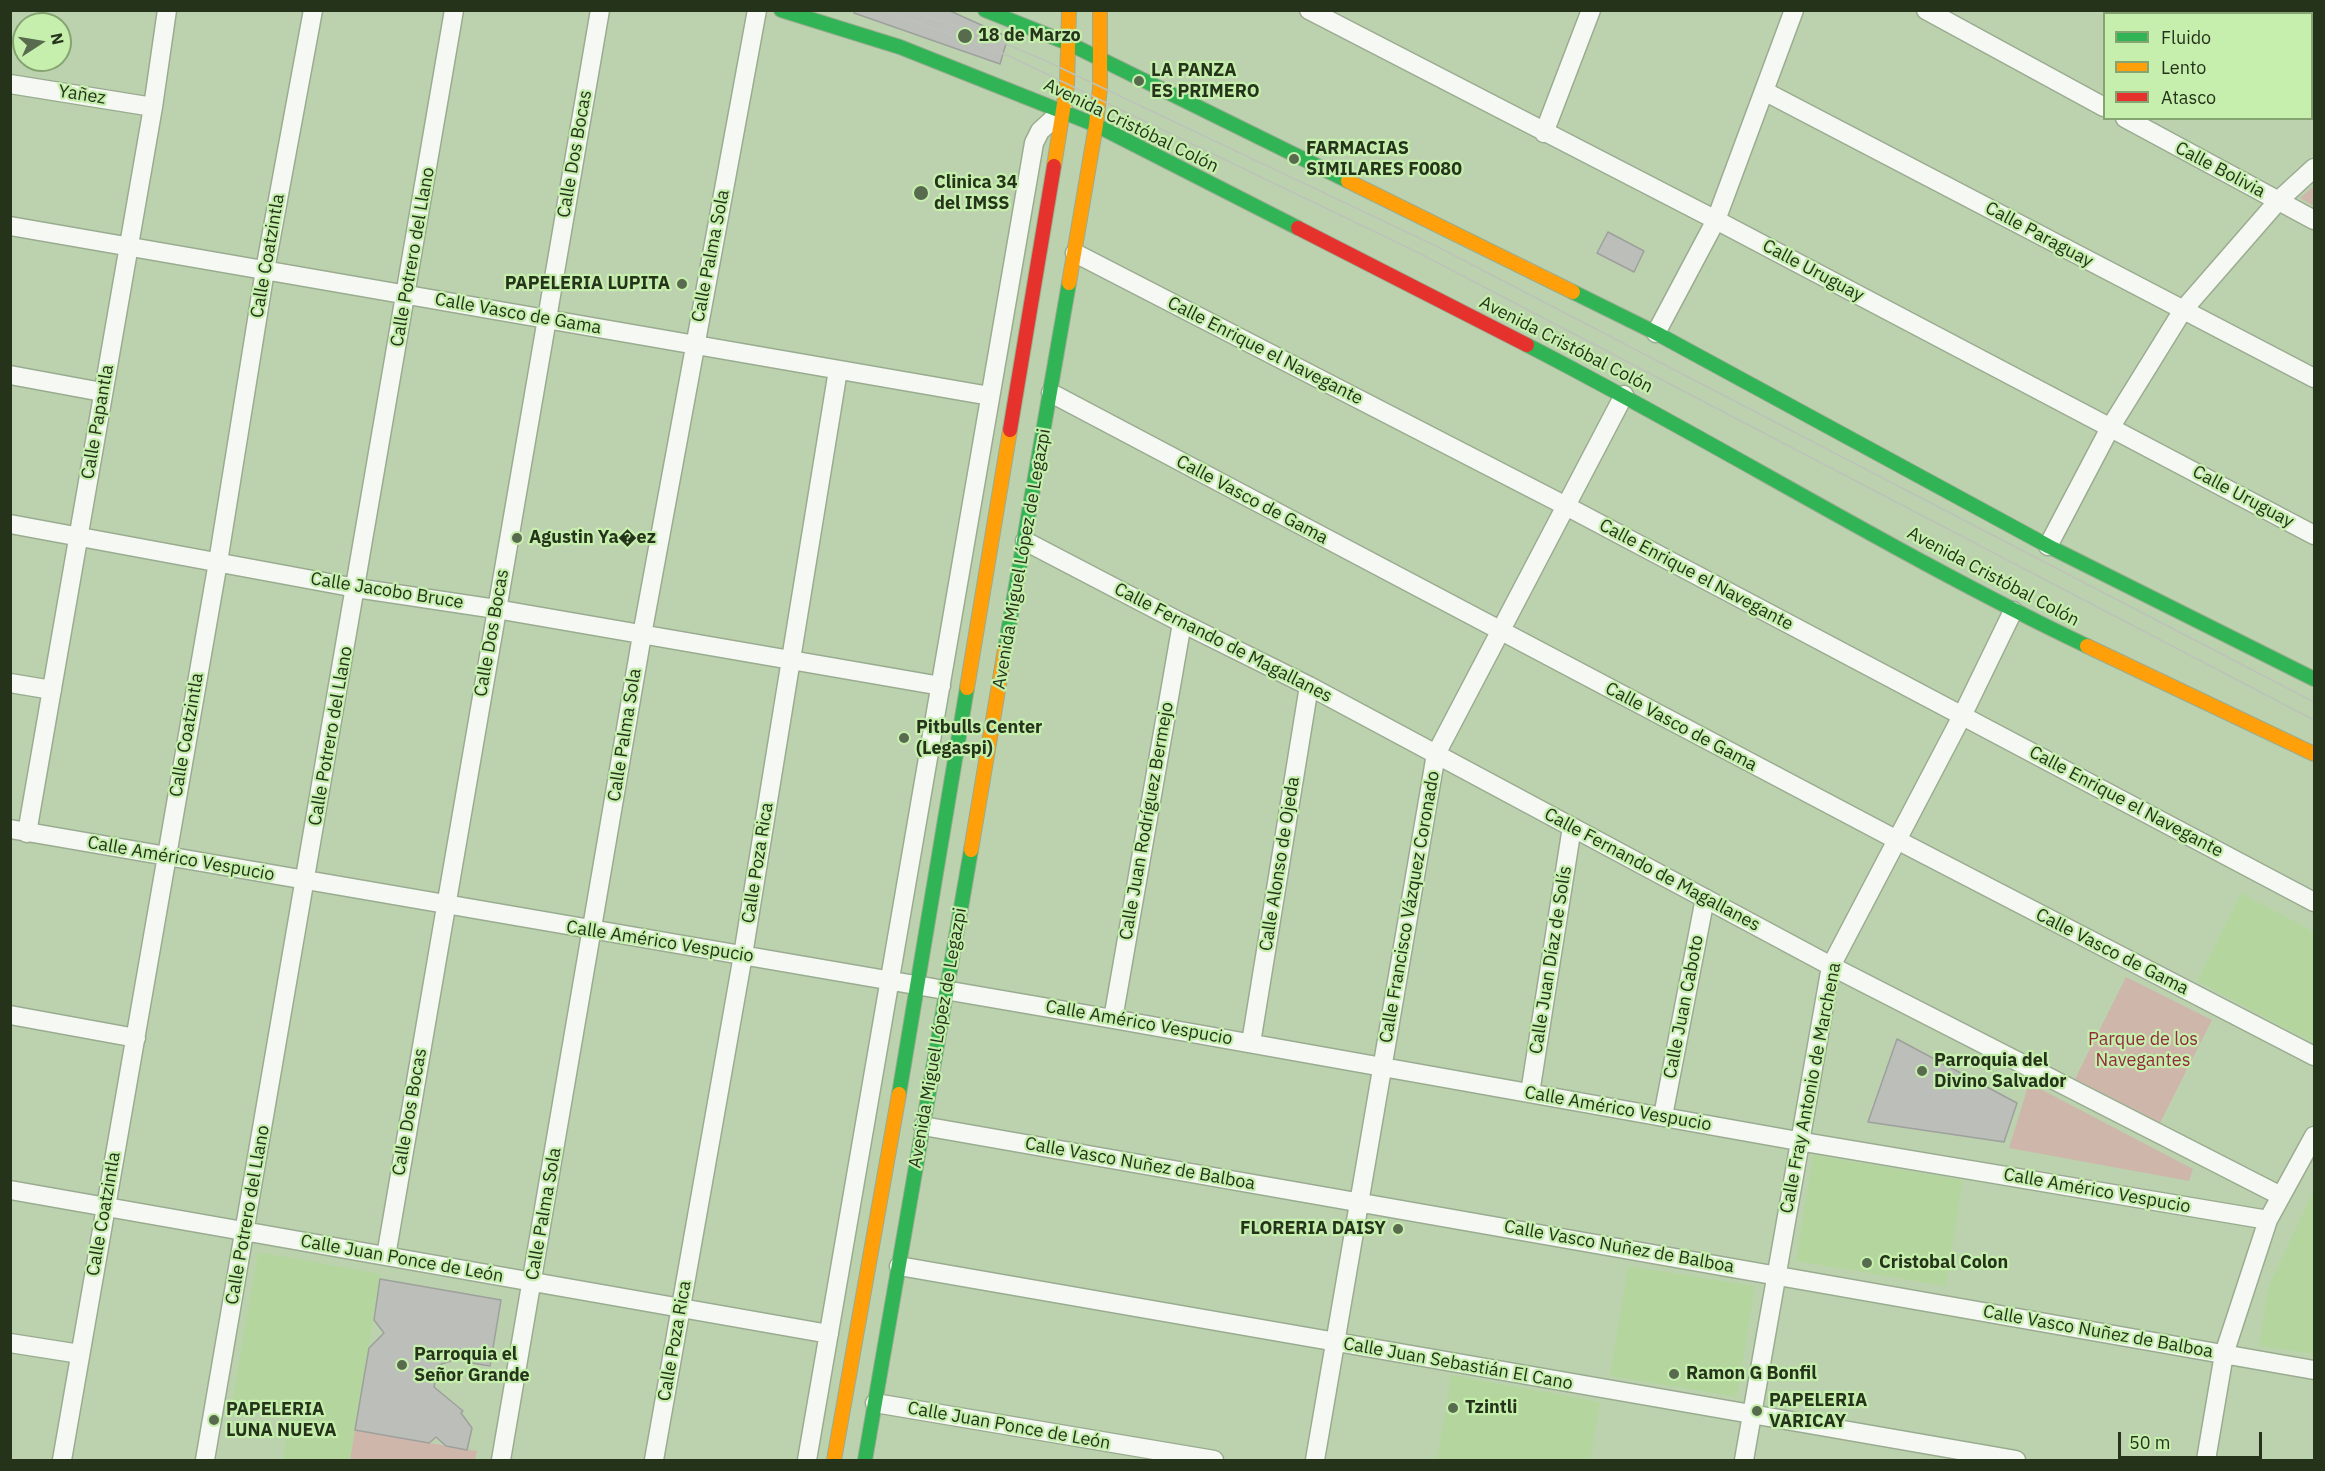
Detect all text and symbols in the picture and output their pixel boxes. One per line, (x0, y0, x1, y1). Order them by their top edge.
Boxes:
north arrow (12, 12, 72, 72)
legend (2103, 12, 2313, 120)
place label: 18 de Marzo (978, 25, 1081, 47)
text: Fluido (2161, 26, 2211, 49)
marker: 18 de Marzo (956, 27, 974, 45)
text: N (47, 31, 69, 46)
text: Lento (2161, 56, 2206, 79)
place label: LA PANZA ES PRIMERO (1151, 60, 1260, 103)
street label: Avenida Cristóbal Colón (1040, 74, 1222, 178)
marker: LA PANZA ES PRIMERO (1132, 74, 1146, 88)
street label: Yañez (57, 81, 107, 109)
text: Atasco (2161, 86, 2216, 109)
street label: Calle Dos Bocas (553, 89, 597, 219)
street label: Calle Bolivia (2171, 137, 2269, 203)
place label: FARMACIAS SIMILARES F0080 (1306, 138, 1462, 180)
marker: FARMACIAS SIMILARES F0080 (1287, 152, 1301, 166)
street label: Calle Potrero del Llano (387, 165, 439, 349)
place label: Clinica 34 del IMSS (934, 172, 1018, 214)
marker: Clinica 34 del IMSS (912, 184, 930, 202)
street label: Calle Palma Sola (688, 188, 734, 324)
street label: Calle Coatzintla (246, 192, 290, 320)
street label: Calle Paraguay (1981, 197, 2097, 273)
street label: Calle Uruguay (1759, 235, 1867, 307)
place label: PAPELERIA LUPITA (505, 273, 670, 295)
marker: PAPELERIA LUPITA (675, 277, 689, 291)
street label: Calle Vasco de Gama (433, 289, 603, 339)
street label: Calle Enrique el Navegante (1164, 292, 1366, 410)
street label: Avenida Cristóbal Colón (1476, 292, 1656, 398)
street label: Calle Papantla (77, 363, 119, 481)
street label: Avenida Miguel López de Legazpi (988, 427, 1056, 691)
street label: Calle Vasco de Gama (1172, 451, 1332, 549)
street label: Calle Uruguay (2189, 461, 2297, 533)
street label: Calle Enrique el Navegante (1595, 515, 1797, 635)
street label: Avenida Cristóbal Colón (1903, 522, 2083, 632)
place label: Agustin Ya�ez (529, 527, 656, 549)
marker: Agustin Ya�ez (510, 531, 524, 545)
street label: Calle Jacobo Bruce (309, 568, 465, 614)
street label: Calle Dos Bocas (470, 568, 514, 698)
street label: Calle Fernando de Magallanes (1110, 579, 1336, 707)
street label: Calle Potrero del Llano (305, 644, 357, 828)
street label: Calle Palma Sola (604, 667, 646, 803)
street label: Calle Coatzintla (165, 671, 209, 799)
street label: Calle Vasco de Gama (1601, 678, 1761, 776)
street label: Calle Juan Rodríguez Bermejo (1115, 700, 1179, 942)
place label: Pitbulls Center (Legaspi) (916, 717, 1042, 760)
marker: Pitbulls Center (Legaspi) (897, 731, 911, 745)
street label: Calle Enrique el Navegante (2025, 742, 2227, 862)
street label: Calle Francisco Vázquez Coronado (1375, 769, 1445, 1045)
street label: Calle Alonso de Ojeda (1256, 775, 1304, 953)
street label: Calle Poza Rica (738, 801, 778, 925)
street label: Calle Fernando de Magallanes (1540, 804, 1764, 936)
street label: Calle Américo Vespucio (86, 832, 276, 886)
street label: Calle Juan Díaz de Solís (1525, 864, 1577, 1056)
street label: Calle Vasco de Gama (2032, 904, 2192, 1000)
street label: Avenida Miguel López de Legazpi (904, 906, 972, 1170)
street label: Calle Américo Vespucio (565, 917, 755, 967)
street label: Calle Juan Caboto (1659, 933, 1709, 1081)
street label: Calle Fray Antonio de Marchena (1776, 961, 1846, 1215)
street label: Calle Américo Vespucio (1044, 996, 1234, 1050)
park label: Parque de los Navegantes (2088, 1029, 2198, 1072)
street label: Calle Dos Bocas (388, 1047, 432, 1177)
place label: Parroquia del Divino Salvador (1934, 1050, 2067, 1092)
marker: Parroquia del Divino Salvador (1915, 1064, 1929, 1078)
street label: Calle Américo Vespucio (1523, 1082, 1713, 1136)
street label: Calle Potrero del Llano (222, 1123, 274, 1307)
street label: Calle Vasco Nuñez de Balboa (1023, 1133, 1257, 1195)
street label: Calle Palma Sola (522, 1146, 566, 1282)
street label: Calle Coatzintla (82, 1150, 126, 1278)
street label: Calle Américo Vespucio (2002, 1164, 2192, 1218)
street label: Calle Vasco Nuñez de Balboa (1502, 1216, 1736, 1278)
place label: FLORERIA DAISY (1240, 1218, 1386, 1240)
marker: FLORERIA DAISY (1391, 1222, 1405, 1236)
street label: Calle Juan Ponce de León (299, 1231, 505, 1287)
place label: Cristobal Colon (1879, 1252, 2008, 1274)
marker: Cristobal Colon (1860, 1256, 1874, 1270)
street label: Calle Poza Rica (654, 1279, 696, 1403)
street label: Calle Vasco Nuñez de Balboa (1981, 1301, 2215, 1363)
street label: Calle Juan Sebastián El Cano (1342, 1333, 1574, 1395)
place label: Parroquia el Señor Grande (414, 1344, 530, 1386)
marker: Parroquia el Señor Grande (395, 1358, 409, 1372)
place label: Ramon G Bonfil (1686, 1363, 1817, 1385)
marker: Ramon G Bonfil (1667, 1367, 1681, 1381)
place label: PAPELERIA VARICAY (1769, 1390, 1867, 1432)
place label: Tzintli (1465, 1397, 1517, 1419)
street label: Calle Juan Ponce de León (906, 1398, 1112, 1454)
place label: PAPELERIA LUNA NUEVA (226, 1399, 337, 1442)
marker: Tzintli (1446, 1401, 1460, 1415)
marker: PAPELERIA VARICAY (1750, 1404, 1764, 1418)
marker: PAPELERIA LUNA NUEVA (207, 1413, 221, 1427)
scale bar (2121, 1420, 2265, 1458)
text: 50 m (2129, 1431, 2171, 1454)

